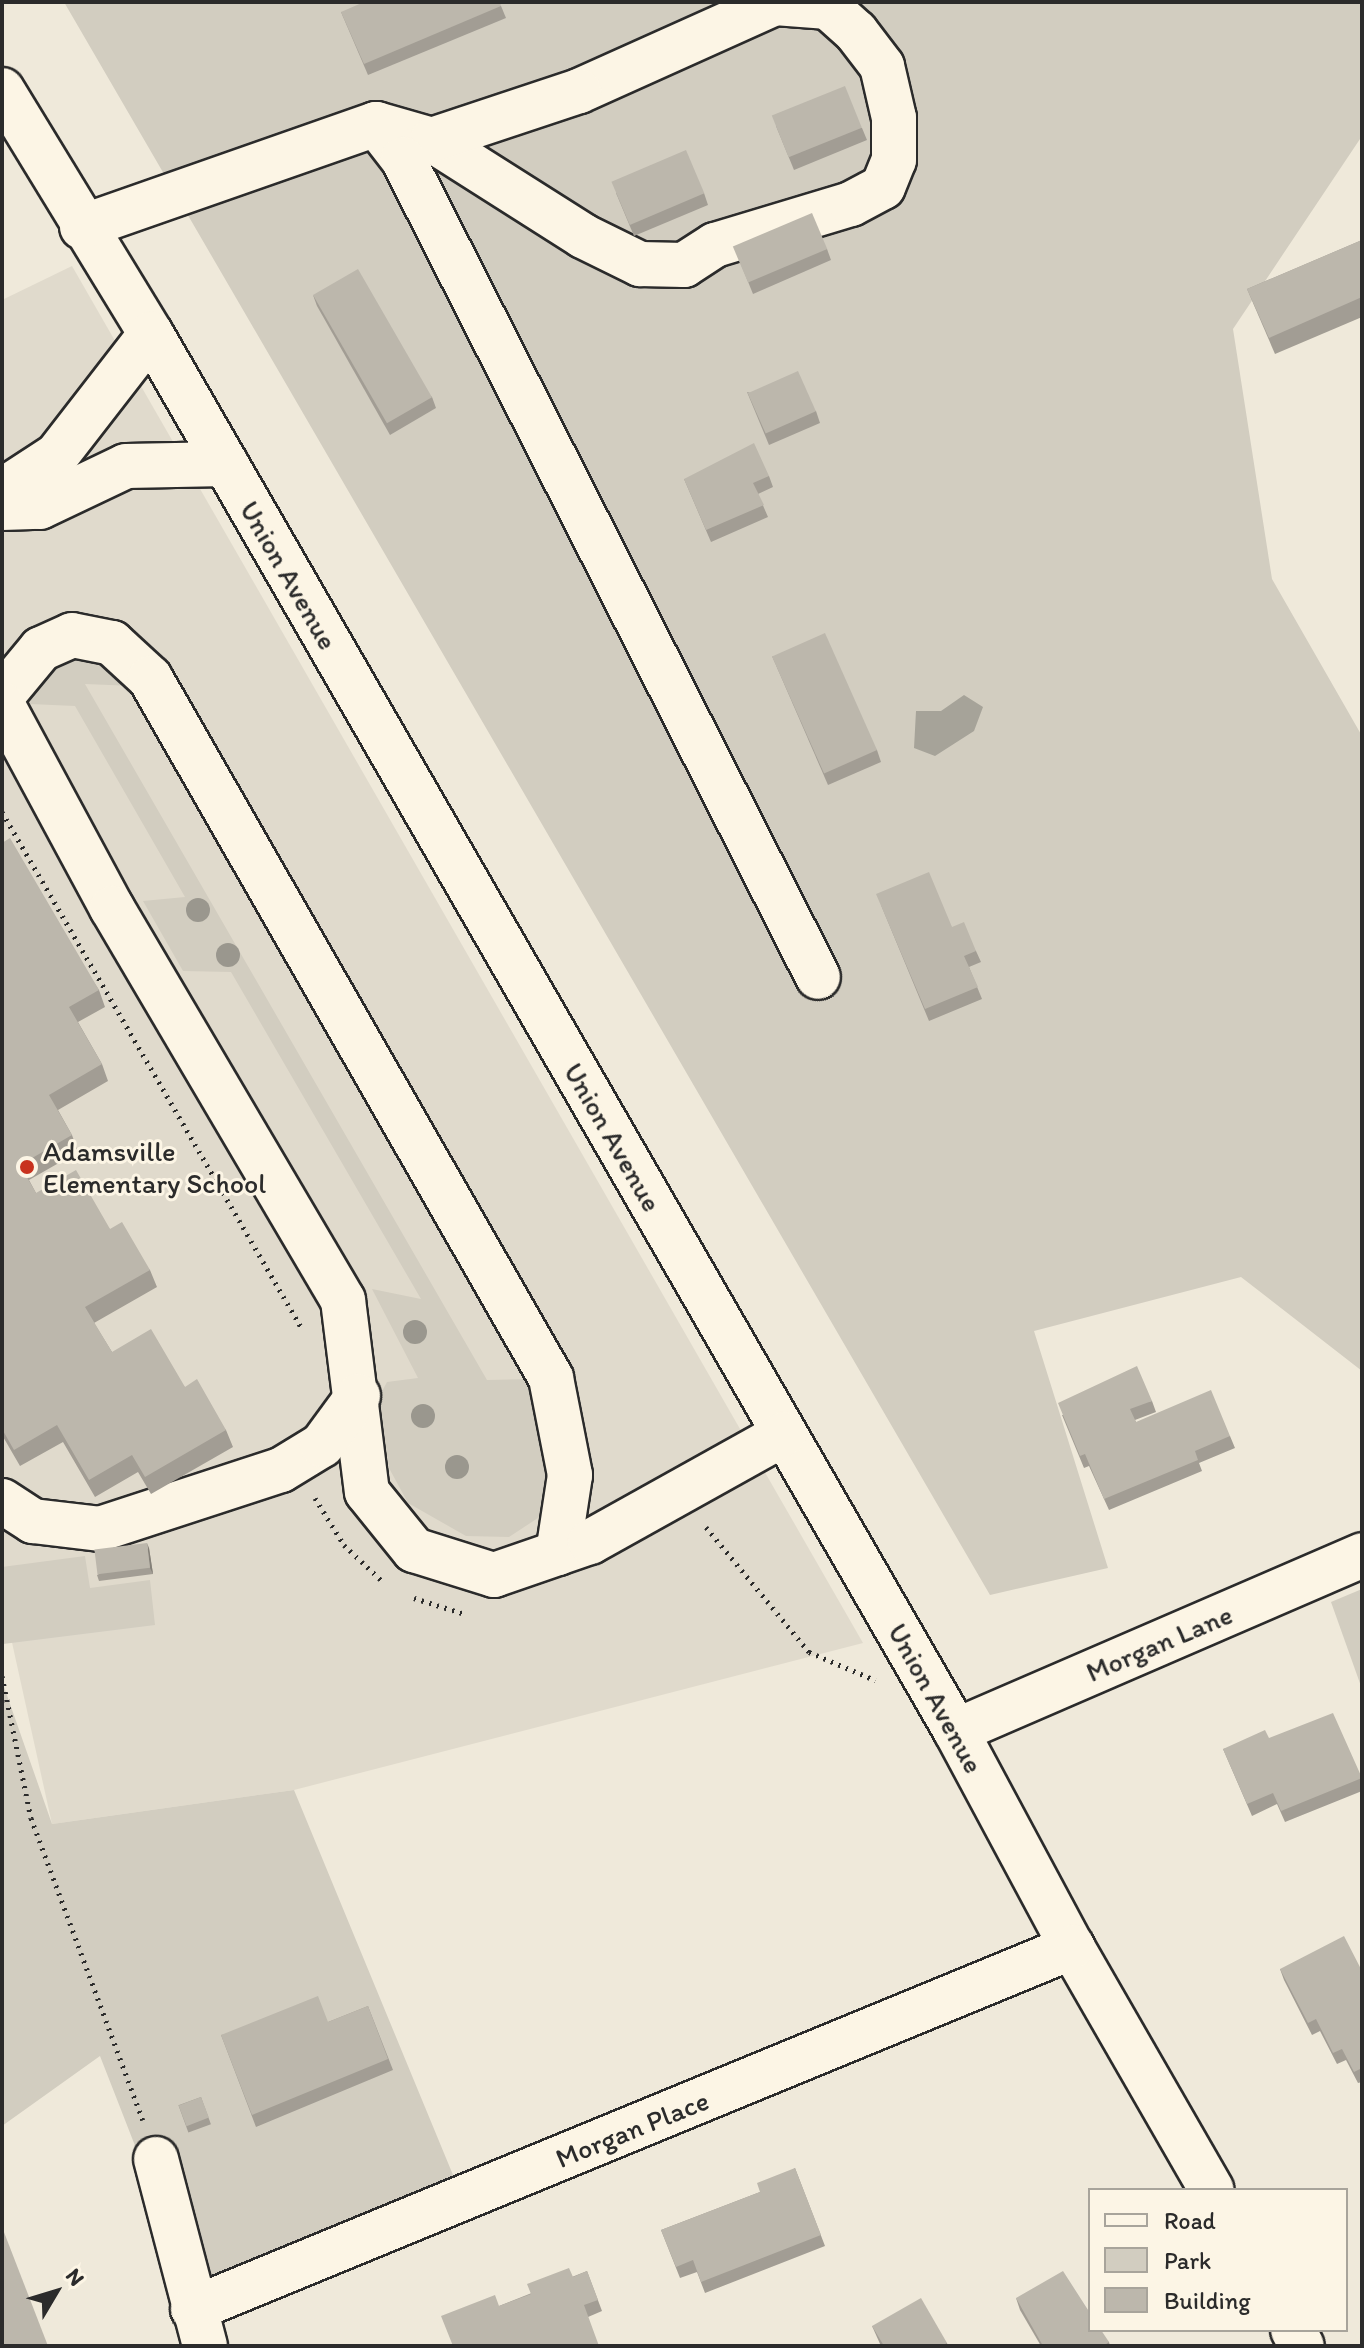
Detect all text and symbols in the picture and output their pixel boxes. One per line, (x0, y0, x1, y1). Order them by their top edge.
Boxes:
street label: Union Avenue (233, 495, 345, 655)
street label: Union Avenue (557, 1057, 669, 1217)
place label: Adamsville Elementary School (43, 1134, 266, 1200)
marker: Adamsville Elementary School (18, 1158, 36, 1176)
street label: Morgan Lane (1081, 1597, 1237, 1689)
street label: Union Avenue (881, 1618, 991, 1778)
street label: Morgan Place (551, 2083, 713, 2175)
legend (1088, 2188, 1348, 2332)
text: Road (1164, 2206, 1216, 2235)
text: Park (1164, 2246, 1211, 2275)
north arrow (16, 2252, 96, 2332)
text: N (60, 2263, 91, 2291)
text: Building (1164, 2286, 1251, 2315)

